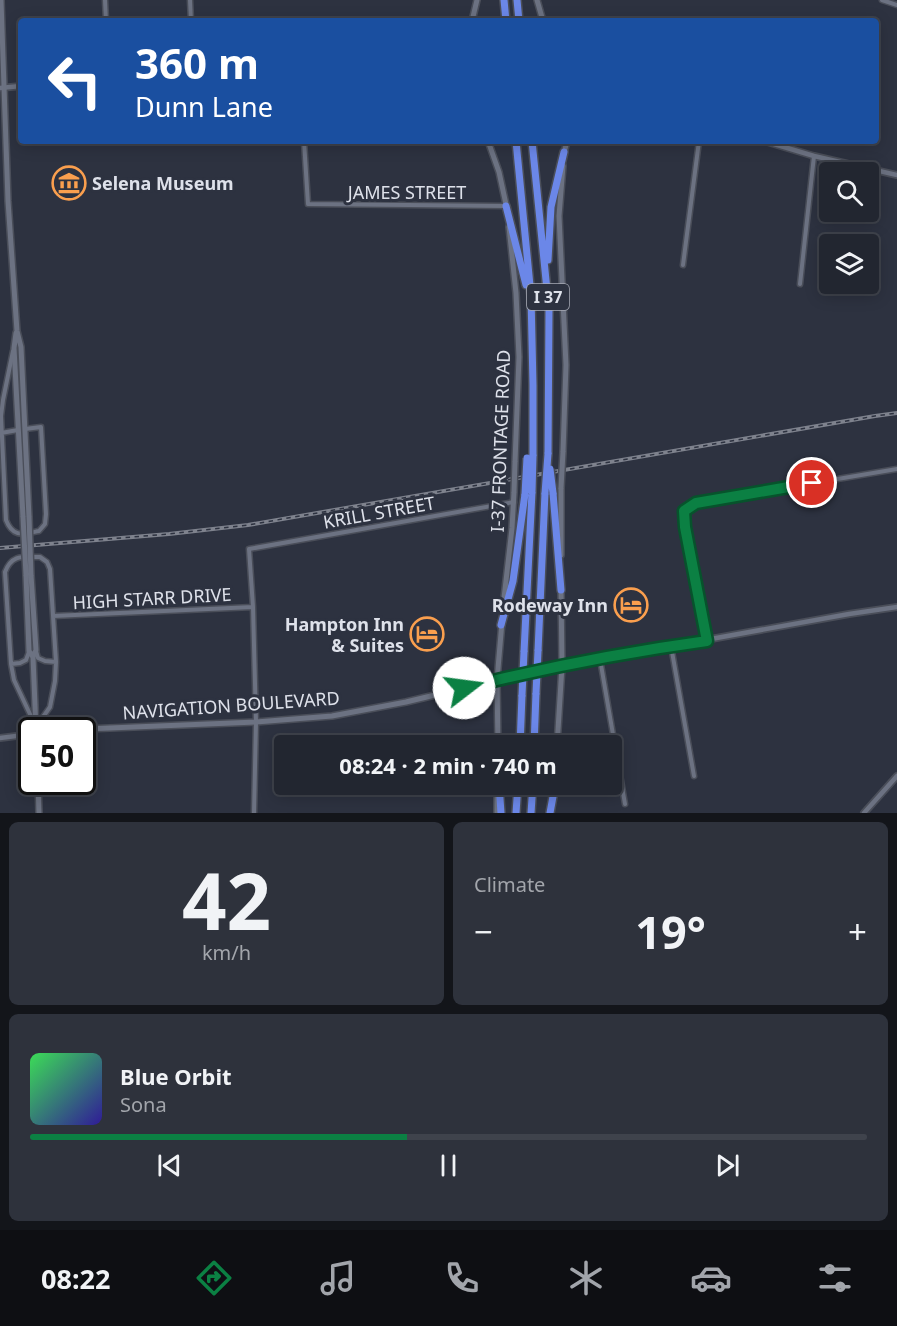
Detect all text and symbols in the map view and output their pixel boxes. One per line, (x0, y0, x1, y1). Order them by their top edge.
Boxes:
text: 360 m (135, 34, 259, 91)
icon: left (36, 42, 114, 120)
text: Dunn Lane (135, 88, 273, 125)
map controls (819, 162, 879, 294)
button: search (819, 162, 879, 222)
museum icon: Selena Museum (51, 165, 87, 201)
place label: Selena Museum (92, 171, 234, 195)
street label: JAMES STREET (346, 180, 466, 204)
button: layers (819, 234, 879, 294)
road number: I 37 (527, 284, 569, 310)
street label: I-37 FRONTAGE ROAD (485, 349, 515, 533)
pin (786, 457, 837, 508)
icon: arrive (795, 466, 828, 499)
street label: KRILL STREET (321, 490, 437, 534)
street label: HIGH STARR DRIVE (72, 582, 232, 614)
hotel icon: Rodeway Inn (613, 587, 649, 623)
place label: Rodeway Inn (492, 593, 608, 617)
place label: Hampton Inn & Suites (285, 612, 404, 657)
hotel icon: Hampton Inn & Suites (409, 616, 445, 652)
position arrow (432, 656, 496, 720)
street label: NAVIGATION BOULEVARD (122, 685, 340, 725)
speed limit sign: 50 (18, 717, 96, 795)
text: 08:24 · 2 min · 740 m (339, 750, 557, 780)
text: 42 (182, 847, 271, 953)
text: Climate (474, 871, 545, 898)
text: 19° (635, 901, 706, 962)
text: − (474, 909, 493, 954)
text: + (848, 909, 867, 954)
text: km/h (202, 939, 251, 966)
text: Blue Orbit (120, 1061, 232, 1091)
text: Sona (120, 1091, 167, 1118)
icon: previous (153, 1149, 186, 1182)
icon: pause (432, 1149, 465, 1182)
icon: next (711, 1149, 744, 1182)
icon: directions (193, 1257, 235, 1299)
icon: music (317, 1257, 359, 1299)
icon: phone (441, 1257, 483, 1299)
icon: climate (565, 1257, 607, 1299)
icon: car (690, 1257, 732, 1299)
icon: filters (814, 1257, 856, 1299)
text: 08:22 (41, 1260, 110, 1297)

